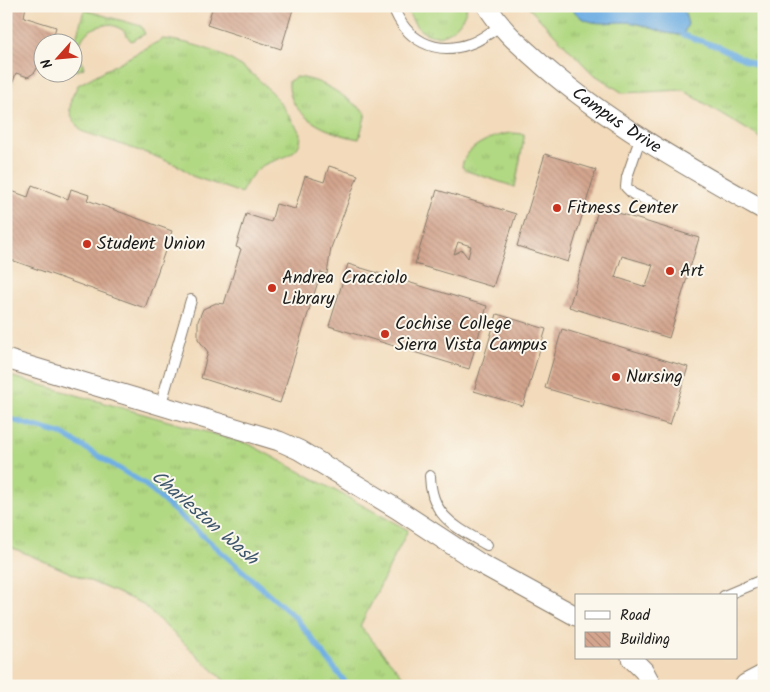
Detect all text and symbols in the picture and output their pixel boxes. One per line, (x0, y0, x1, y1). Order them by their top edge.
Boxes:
north arrow (32, 32, 82, 82)
text: N (35, 54, 59, 72)
street label: Campus Drive (565, 79, 667, 162)
place label: Fitness Center (567, 194, 678, 223)
marker: Fitness Center (551, 202, 563, 214)
place label: Student Union (97, 230, 205, 259)
marker: Student Union (81, 238, 93, 250)
place label: Art (680, 257, 705, 286)
place label: Andrea Cracciolo Library (282, 264, 407, 314)
marker: Art (664, 265, 676, 277)
marker: Andrea Cracciolo Library (266, 282, 278, 294)
place label: Cochise College Sierra Vista Campus (395, 310, 547, 360)
marker: Cochise College Sierra Vista Campus (379, 328, 391, 340)
place label: Nursing (626, 363, 683, 392)
marker: Nursing (610, 371, 622, 383)
water label: Charleston Wash (144, 463, 266, 574)
legend (575, 594, 738, 660)
text: Road (620, 604, 651, 628)
text: Building (620, 628, 670, 652)

